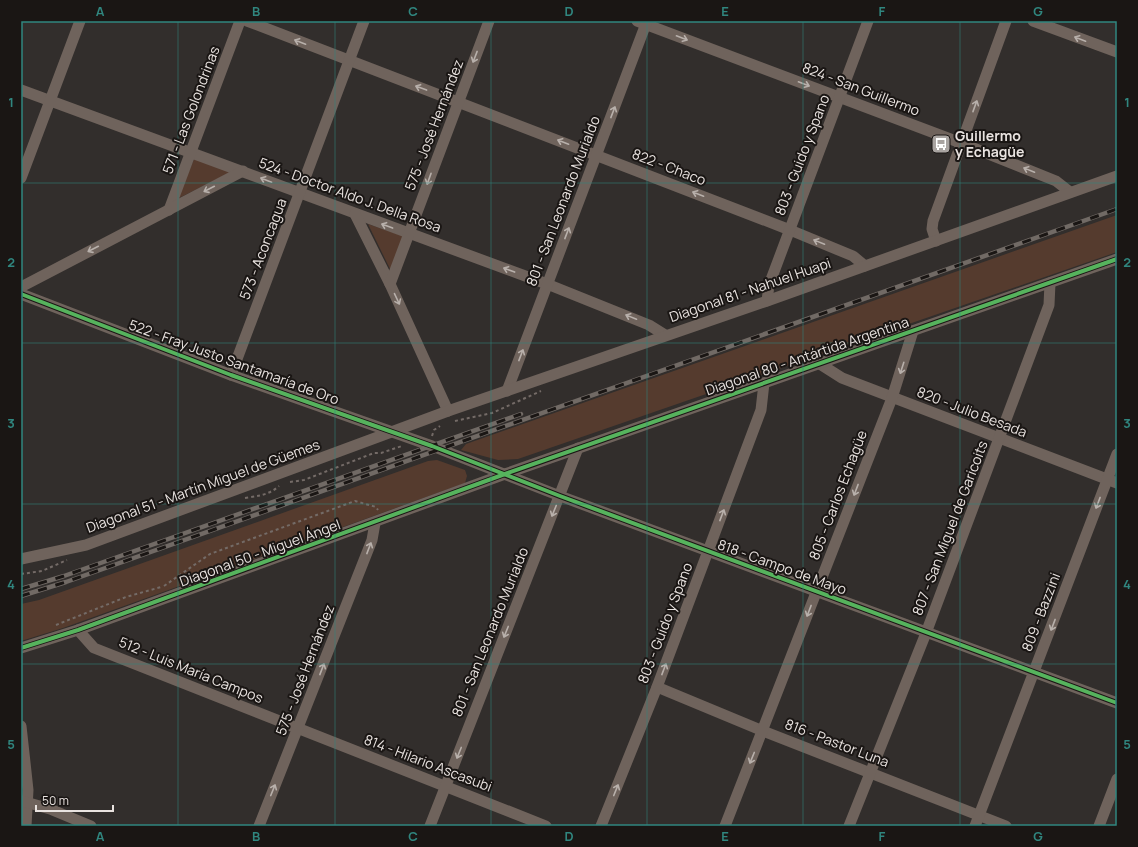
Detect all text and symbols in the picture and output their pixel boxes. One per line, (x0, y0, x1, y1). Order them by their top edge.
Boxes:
text: A (96, 2, 105, 20)
text: B (252, 2, 260, 20)
text: C (408, 2, 418, 20)
text: D (564, 2, 574, 20)
text: E (721, 2, 729, 20)
text: F (879, 2, 886, 20)
text: G (1033, 2, 1043, 20)
one-way arrow (1075, 34, 1087, 42)
one-way arrow (676, 35, 688, 43)
one-way arrow (294, 37, 306, 45)
street label: 571 - Las Golondrinas (157, 43, 224, 176)
one-way arrow (470, 51, 478, 63)
street label: 575 - José Hernández (400, 57, 467, 193)
street label: 824 - San Guillermo (800, 57, 923, 120)
one-way arrow (798, 80, 810, 88)
one-way arrow (416, 83, 428, 91)
street label: 803 - Guido y Spano (770, 92, 833, 218)
text: 1 (8, 93, 14, 111)
text: 1 (1124, 93, 1130, 111)
one-way arrow (971, 101, 979, 113)
one-way arrow (610, 106, 618, 118)
street label: 801 - San Leonardo Murialdo (521, 113, 604, 289)
place label: Guillermo y Echagüe (955, 126, 1025, 161)
bus stop icon: Guillermo y Echagüe (930, 133, 952, 155)
one-way arrow (558, 138, 570, 146)
street label: 822 - Chaco (630, 144, 709, 189)
street label: 524 - Doctor Aldo J. Della Rosa (256, 153, 444, 236)
one-way arrow (1023, 165, 1035, 173)
one-way arrow (425, 173, 433, 185)
one-way arrow (260, 176, 272, 184)
one-way arrow (203, 186, 215, 194)
one-way arrow (692, 190, 704, 198)
street label: 573 - Aconcagua (234, 195, 291, 302)
one-way arrow (382, 221, 394, 229)
one-way arrow (563, 228, 571, 240)
one-way arrow (813, 238, 825, 245)
one-way arrow (87, 246, 99, 253)
text: 2 (7, 253, 15, 271)
street label: Diagonal 81 - Nahuel Huapi (667, 253, 833, 326)
text: 2 (1123, 253, 1131, 271)
one-way arrow (504, 266, 516, 274)
one-way arrow (394, 293, 401, 305)
street label: Diagonal 80 - Antártida Argentina (703, 312, 911, 399)
one-way arrow (625, 313, 637, 321)
street label: 522 - Fray Justo Santamaría de Oro (126, 315, 342, 408)
one-way arrow (517, 349, 525, 361)
one-way arrow (898, 362, 905, 375)
street label: 820 - Julio Besada (914, 382, 1030, 441)
text: 3 (7, 414, 15, 432)
text: 3 (1123, 414, 1131, 432)
street label: 805 - Carlos Echagüe (804, 427, 871, 562)
street label: Diagonal 51 - Martín Miguel de Güemes (83, 434, 322, 537)
street label: 807 - San Miguel de Garicoits (907, 438, 992, 618)
one-way arrow (852, 483, 860, 495)
one-way arrow (1094, 497, 1102, 509)
one-way arrow (550, 505, 558, 517)
one-way arrow (718, 509, 726, 521)
street label: Diagonal 50 - Miguel Ángel (177, 515, 343, 591)
street label: 818 - Campo de Mayo (715, 534, 849, 599)
one-way arrow (366, 543, 373, 555)
street label: 801 - San Leonardo Murialdo (447, 544, 532, 719)
street label: 803 - Guido y Spano (633, 560, 696, 686)
street label: 809 - Bazzini (1017, 570, 1064, 654)
text: 4 (7, 575, 15, 593)
text: 4 (1123, 575, 1131, 593)
street label: 575 - José Hernández (271, 602, 338, 738)
one-way arrow (804, 604, 812, 616)
one-way arrow (1048, 619, 1056, 631)
one-way arrow (502, 625, 510, 637)
street label: 512 - Luis María Campos (116, 632, 266, 707)
one-way arrow (660, 663, 668, 675)
one-way arrow (318, 664, 326, 676)
street label: 816 - Pastor Luna (782, 714, 892, 771)
street label: 814 - Hilario Ascasubi (362, 729, 495, 796)
text: 5 (7, 735, 15, 753)
text: 5 (1123, 735, 1131, 753)
one-way arrow (454, 746, 462, 758)
one-way arrow (748, 752, 756, 764)
one-way arrow (270, 784, 278, 796)
one-way arrow (612, 784, 620, 796)
scale bar (36, 787, 113, 813)
text: 50 m (42, 792, 69, 809)
text: A (96, 827, 105, 845)
text: B (252, 827, 260, 845)
text: C (408, 827, 418, 845)
text: D (564, 827, 574, 845)
text: E (721, 827, 729, 845)
text: F (879, 827, 886, 845)
text: G (1033, 827, 1043, 845)

